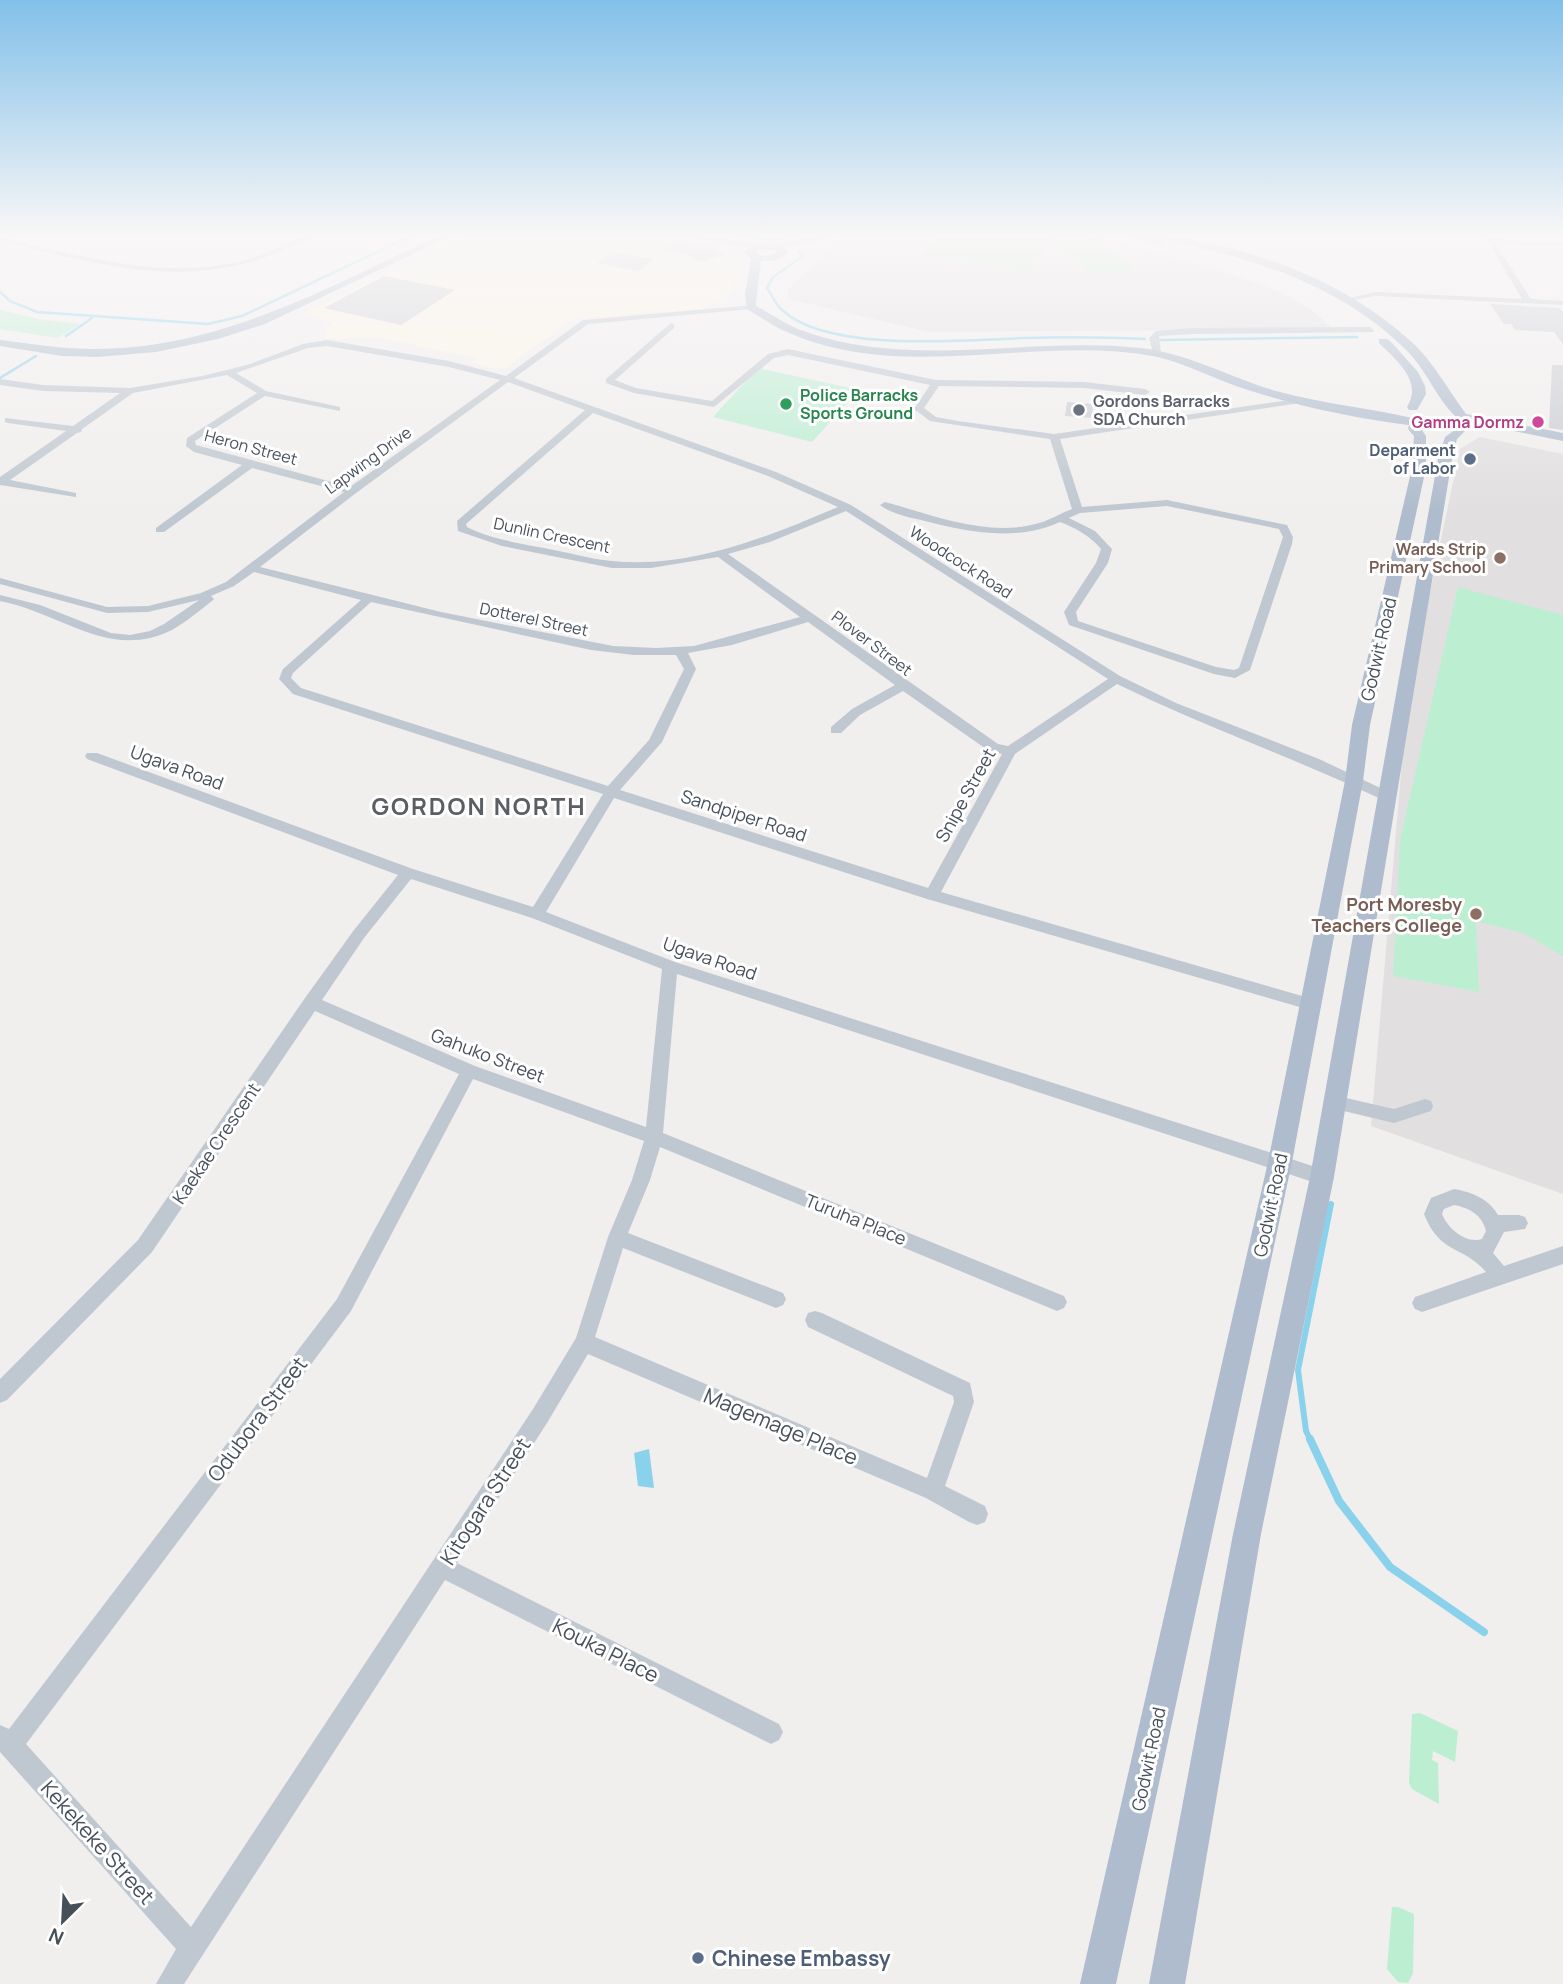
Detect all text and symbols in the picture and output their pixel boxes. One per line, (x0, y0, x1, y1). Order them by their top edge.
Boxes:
place label: Police Barracks Sports Ground (800, 384, 918, 424)
place label: Gordons Barracks SDA Church (1093, 390, 1230, 430)
marker: Police Barracks Sports Ground (778, 396, 794, 412)
marker: Gordons Barracks SDA Church (1071, 402, 1087, 418)
place label: Gamma Dormz (1411, 411, 1524, 433)
marker: Gamma Dormz (1530, 414, 1546, 430)
street label: Lapwing Drive (320, 421, 416, 499)
street label: Heron Street (202, 424, 300, 470)
place label: Deparment of Labor (1369, 439, 1456, 479)
marker: Deparment of Labor (1462, 451, 1478, 467)
street label: Dunlin Crescent (492, 512, 612, 558)
street label: Woodcock Road (905, 521, 1017, 603)
place label: Wards Strip Primary School (1369, 538, 1486, 578)
marker: Wards Strip Primary School (1492, 550, 1508, 566)
street label: Godwit Road (1354, 595, 1402, 703)
street label: Dotterel Street (478, 597, 590, 641)
street label: Plover Street (827, 605, 917, 681)
street label: Ugava Road (127, 739, 227, 795)
street label: Snipe Street (929, 744, 1001, 846)
street label: Sandpiper Road (678, 783, 810, 847)
district label: GORDON NORTH (371, 789, 587, 822)
place label: Port Moresby Teachers College (1312, 892, 1462, 937)
marker: Port Moresby Teachers College (1468, 906, 1484, 922)
street label: Ugava Road (660, 931, 760, 985)
street label: Gahuko Street (428, 1022, 548, 1088)
street label: Kaekae Crescent (167, 1078, 265, 1208)
street label: Godwit Road (1247, 1151, 1293, 1259)
street label: Turuha Place (802, 1188, 910, 1250)
street label: Odubora Street (201, 1351, 313, 1487)
street label: Magemage Place (700, 1381, 862, 1471)
street label: Kitogara Street (433, 1432, 537, 1570)
street label: Kouka Place (548, 1611, 664, 1689)
street label: Godwit Road (1125, 1705, 1171, 1813)
street label: Kekekeke Street (35, 1774, 161, 1910)
north arrow (28, 1886, 98, 1956)
text: N (45, 1922, 68, 1951)
place label: Chinese Embassy (712, 1944, 891, 1972)
marker: Chinese Embassy (690, 1950, 706, 1966)

